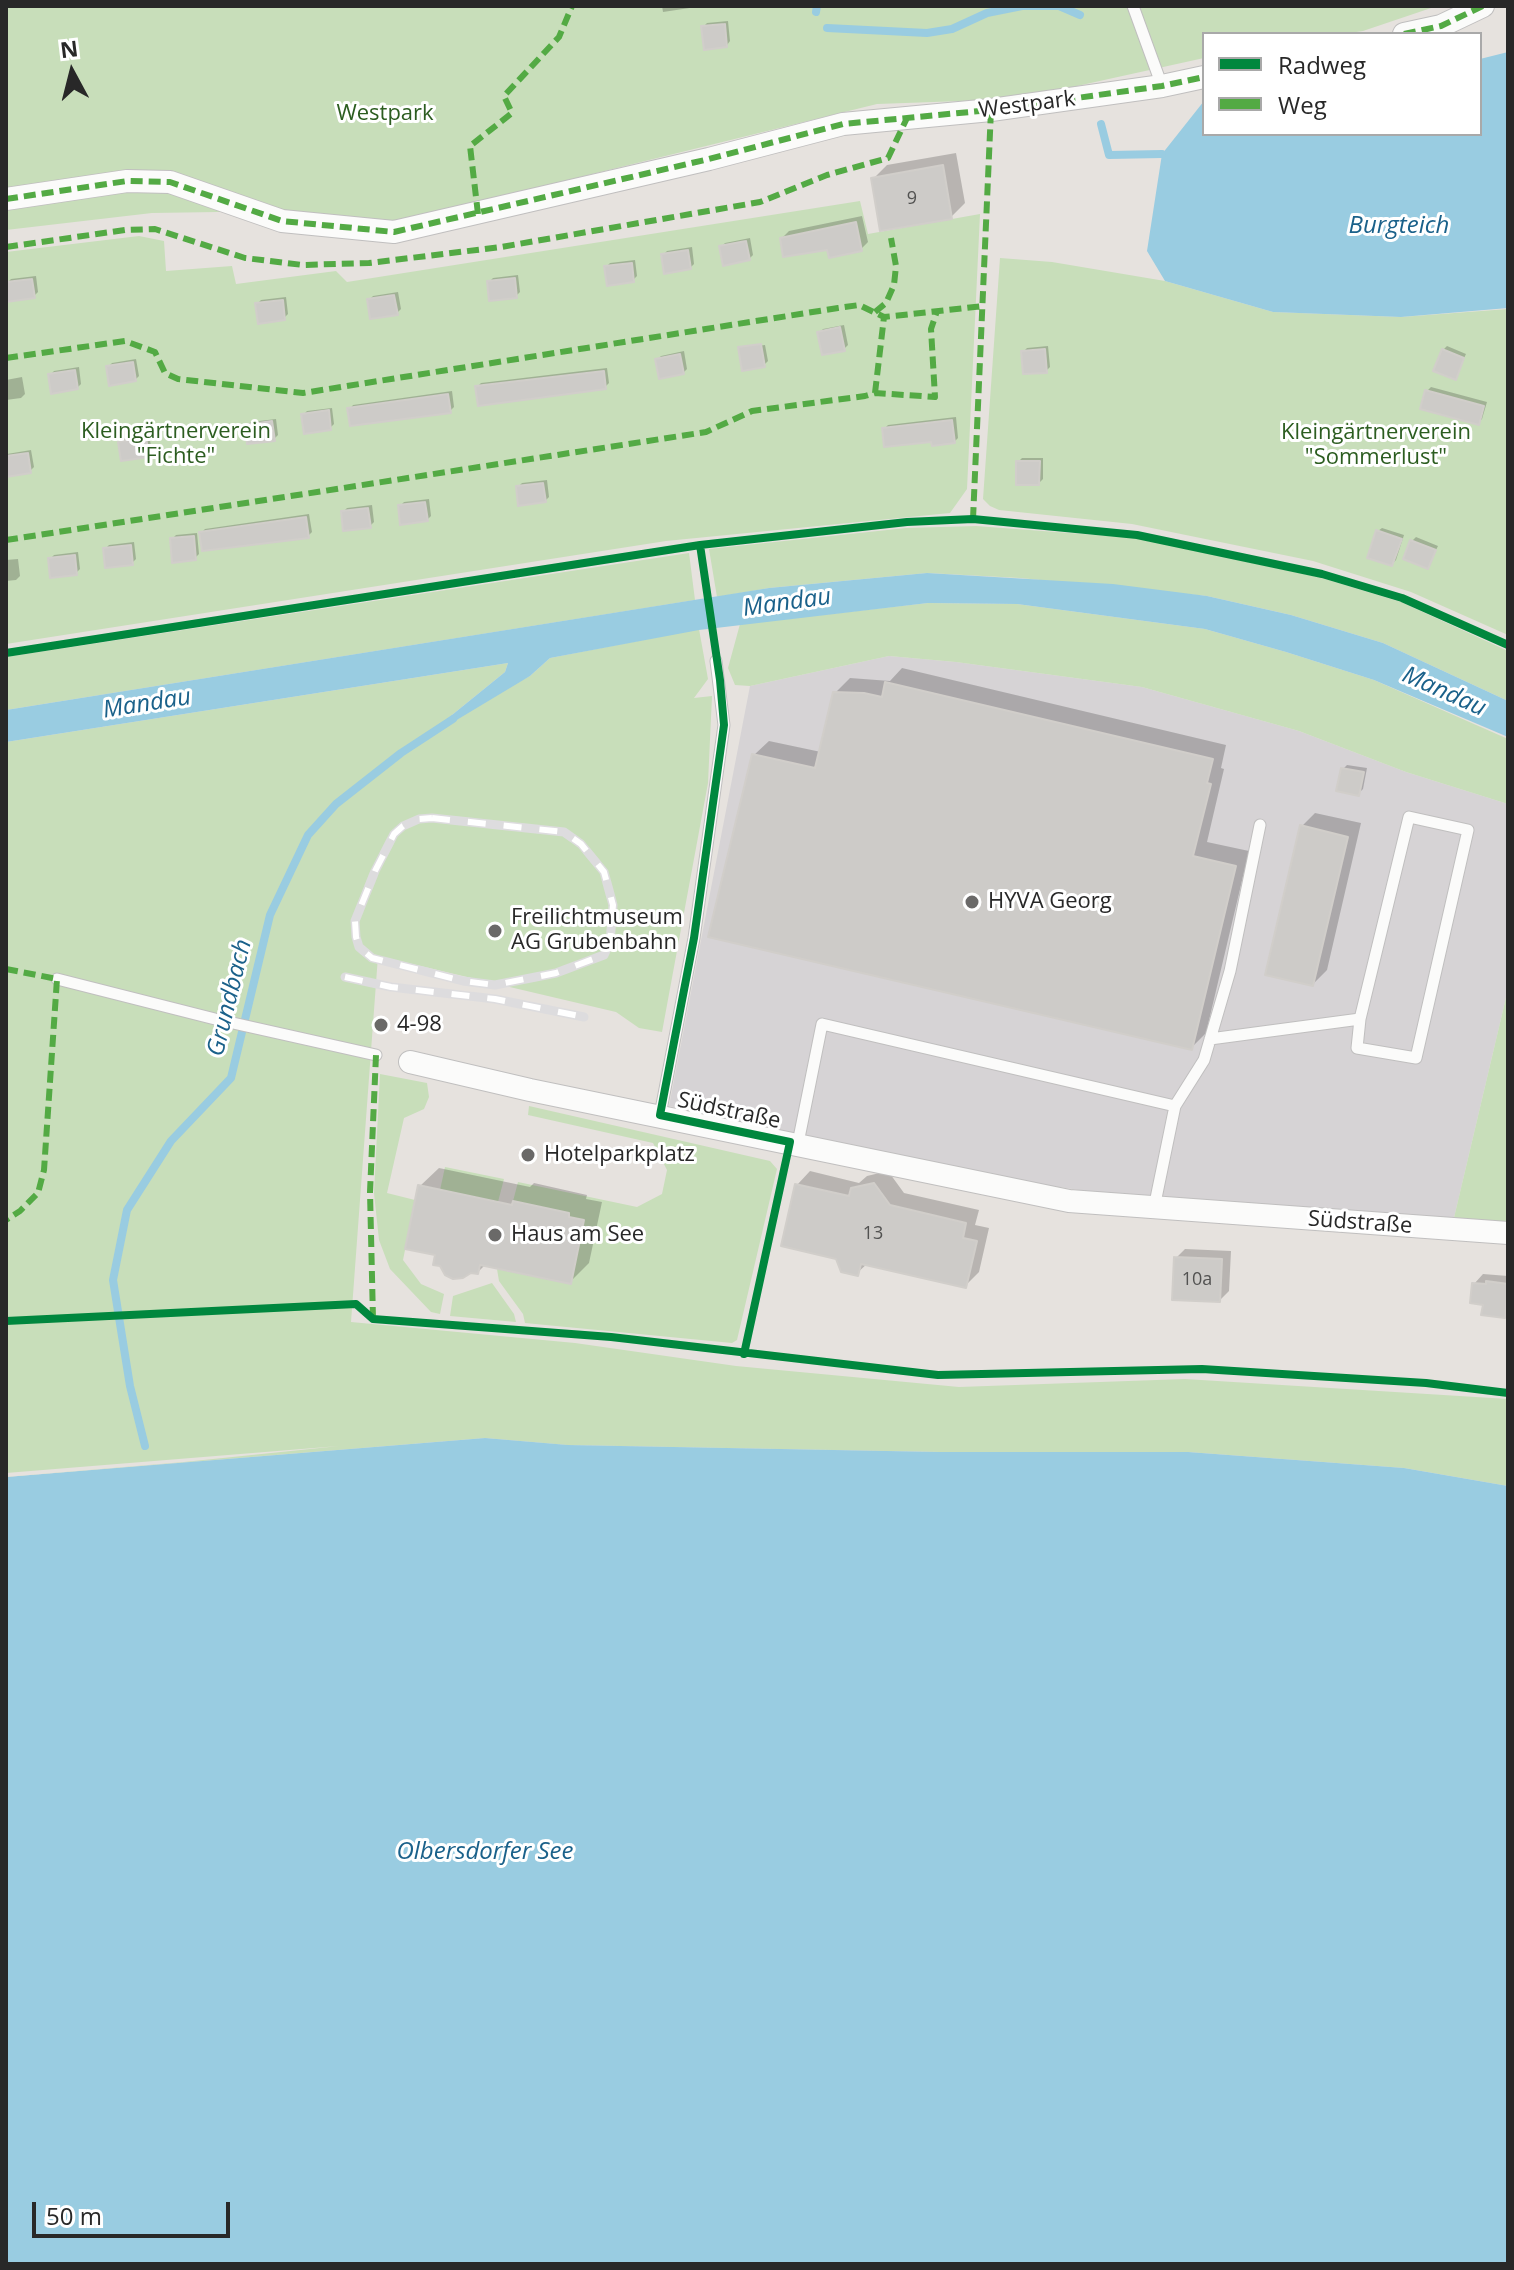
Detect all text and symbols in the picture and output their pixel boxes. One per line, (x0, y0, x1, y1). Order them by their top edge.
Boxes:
north arrow (32, 32, 112, 112)
text: N (58, 32, 80, 64)
legend (1202, 32, 1482, 136)
text: Radweg (1278, 48, 1366, 81)
street label: Westpark (977, 86, 1077, 124)
text: Weg (1278, 88, 1327, 121)
park label: Westpark (336, 101, 434, 127)
house number: 9 (907, 188, 917, 210)
water label: Burgteich (1349, 212, 1449, 240)
park label: Kleingärtnerverein "Fichte" (81, 419, 271, 470)
park label: Kleingärtnerverein "Sommerlust" (1281, 420, 1471, 472)
water label: Mandau (741, 583, 833, 623)
water label: Mandau (1398, 661, 1490, 723)
water label: Mandau (101, 683, 193, 725)
place label: HYVA Georg (988, 889, 1112, 915)
marker: HYVA Georg (963, 893, 981, 911)
place label: Freilichtmuseum AG Grubenbahn (511, 905, 683, 956)
marker: Freilichtmuseum AG Grubenbahn (486, 922, 504, 940)
water label: Grundbach (202, 937, 258, 1059)
place label: 4-98 (397, 1012, 442, 1038)
marker: 4-98 (372, 1016, 390, 1034)
street label: Südstraße (675, 1087, 783, 1135)
place label: Hotelparkplatz (544, 1142, 695, 1168)
marker: Hotelparkplatz (519, 1146, 537, 1164)
street label: Südstraße (1307, 1206, 1413, 1240)
place label: Haus am See (511, 1222, 644, 1248)
house number: 13 (863, 1223, 883, 1245)
marker: Haus am See (486, 1226, 504, 1244)
house number: 10a (1182, 1269, 1212, 1291)
water label: Olbersdorfer See (396, 1838, 574, 1866)
scale bar (36, 2186, 234, 2236)
text: 50 m (46, 2199, 102, 2232)

